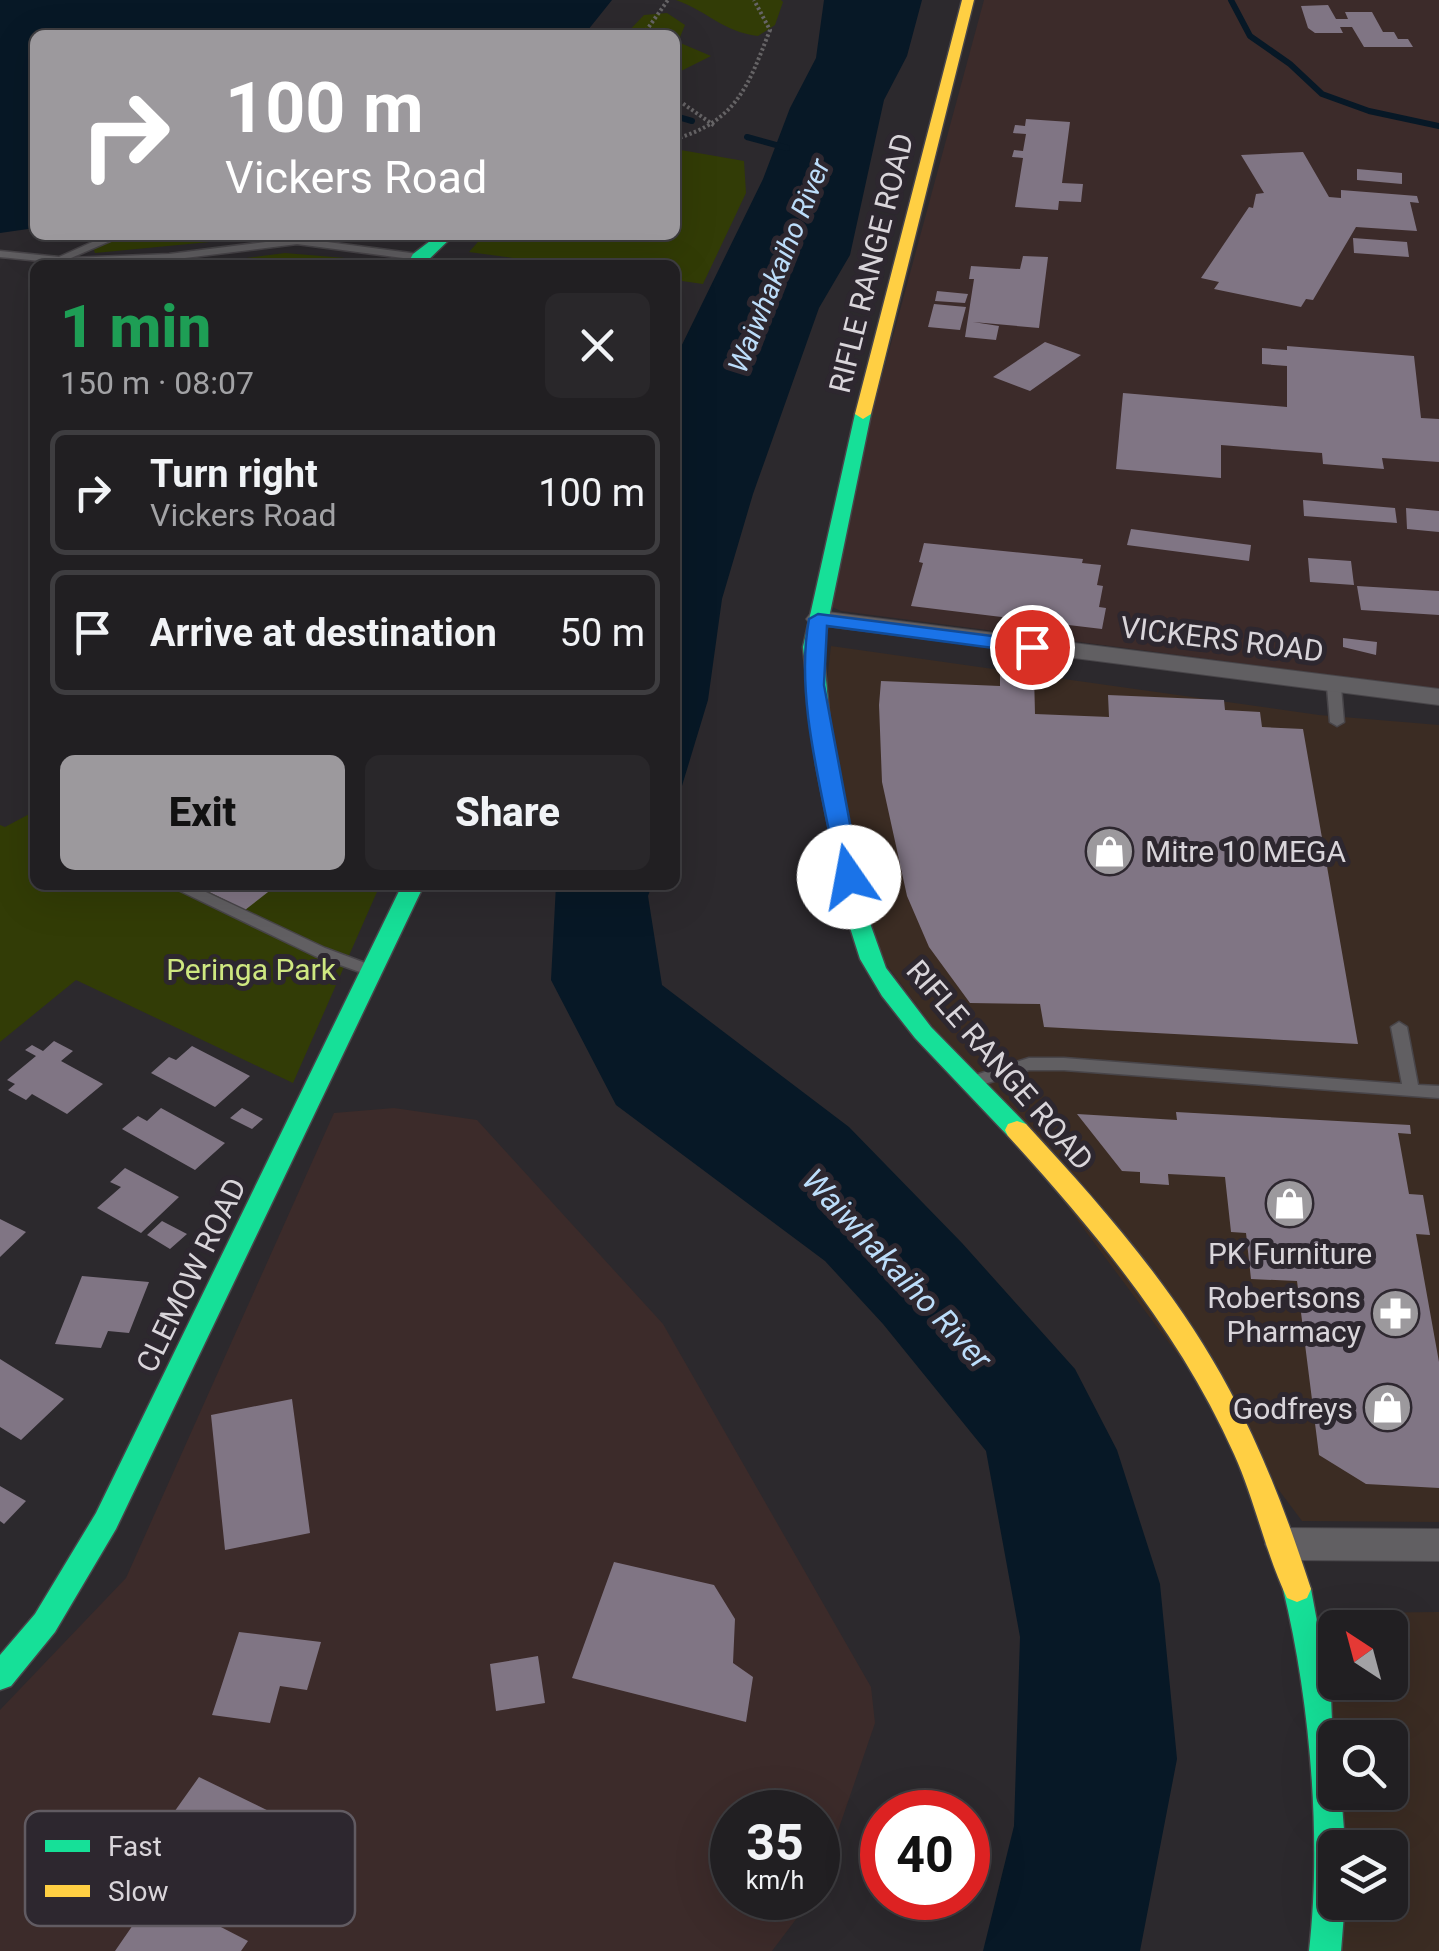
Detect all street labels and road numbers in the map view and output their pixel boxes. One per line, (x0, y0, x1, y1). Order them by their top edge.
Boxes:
street label: RIFLE RANGE ROAD (822, 130, 920, 396)
street label: VICKERS ROAD (1118, 609, 1326, 669)
street label: RIFLE RANGE ROAD (899, 953, 1101, 1177)
street label: CLEMOW ROAD (129, 1172, 253, 1378)

